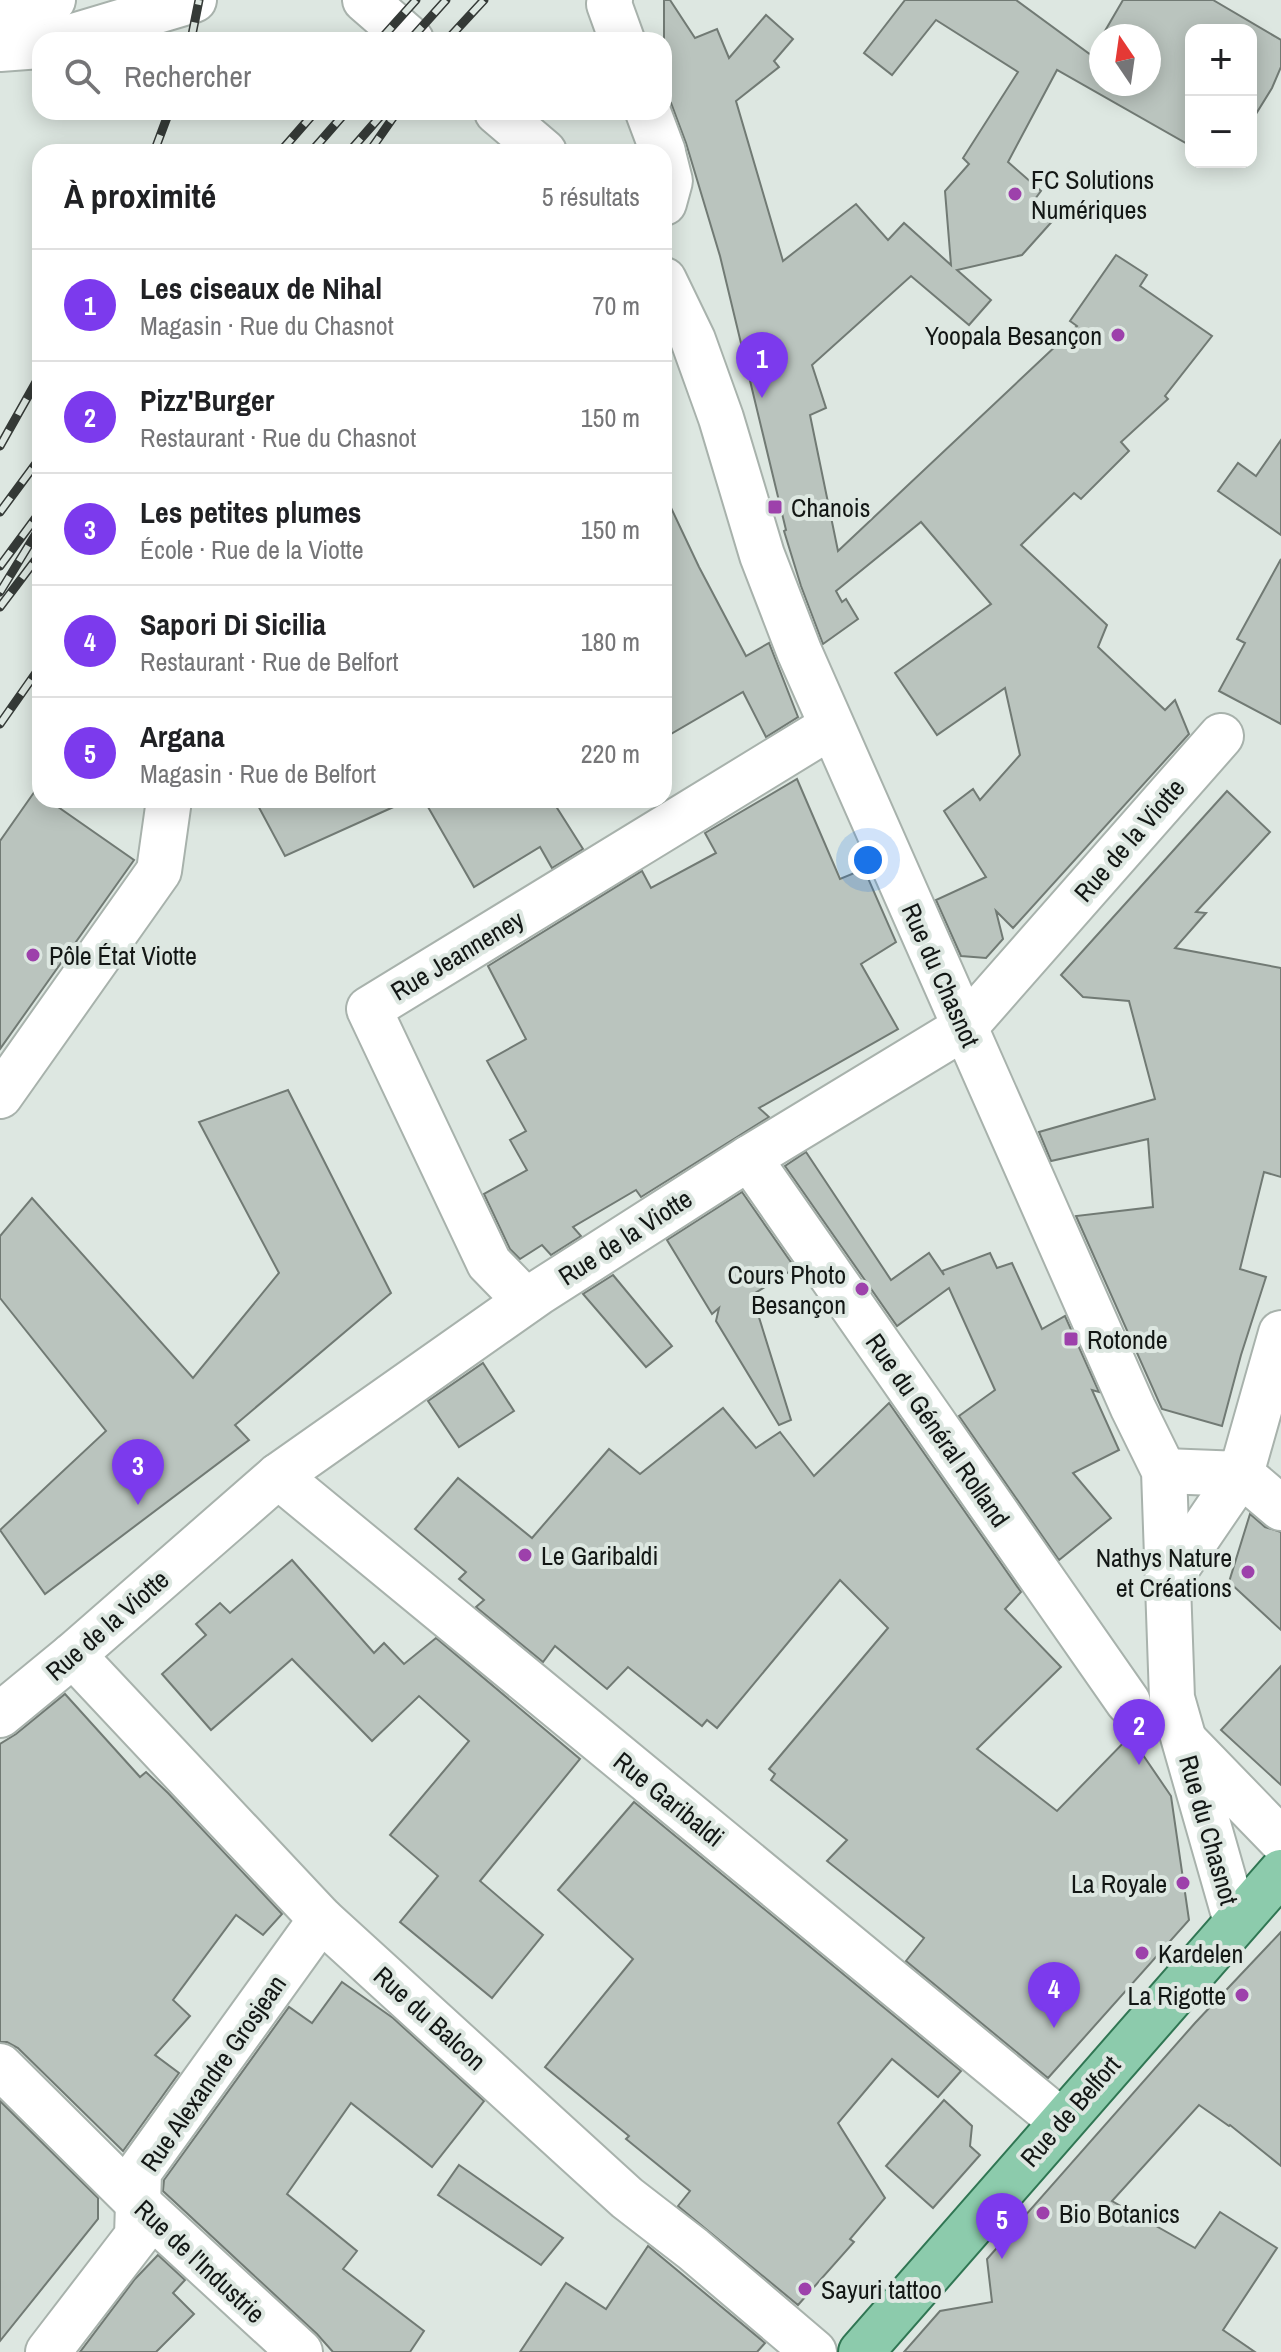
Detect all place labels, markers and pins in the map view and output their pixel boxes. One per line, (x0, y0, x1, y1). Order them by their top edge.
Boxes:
place label: FC Solutions Numériques (1031, 162, 1154, 227)
marker: FC Solutions Numériques (1006, 185, 1024, 203)
place label: Yoopala Besançon (925, 318, 1102, 353)
marker: Yoopala Besançon (1109, 326, 1127, 344)
pin: 1 (736, 332, 788, 398)
place label: Chanois (791, 490, 870, 525)
marker: Chanois (766, 498, 784, 516)
place label: Pôle État Viotte (49, 938, 197, 973)
marker: Pôle État Viotte (24, 946, 42, 964)
place label: Cours Photo Besançon (727, 1257, 846, 1322)
marker: Cours Photo Besançon (853, 1280, 871, 1298)
place label: Rotonde (1087, 1322, 1168, 1357)
marker: Rotonde (1062, 1330, 1080, 1348)
pin: 3 (112, 1439, 164, 1505)
place label: Le Garibaldi (541, 1538, 658, 1573)
place label: Nathys Nature et Créations (1096, 1540, 1232, 1605)
marker: Le Garibaldi (516, 1546, 534, 1564)
marker: Nathys Nature et Créations (1239, 1563, 1257, 1581)
pin: 2 (1113, 1699, 1165, 1765)
place label: La Royale (1071, 1866, 1167, 1901)
marker: La Royale (1174, 1874, 1192, 1892)
place label: Kardelen (1158, 1936, 1243, 1971)
marker: Kardelen (1133, 1944, 1151, 1962)
pin: 4 (1028, 1962, 1080, 2028)
place label: La Rigotte (1128, 1978, 1226, 2013)
marker: La Rigotte (1233, 1986, 1251, 2004)
pin: 5 (976, 2193, 1028, 2259)
place label: Bio Botanics (1059, 2196, 1180, 2231)
marker: Bio Botanics (1034, 2204, 1052, 2222)
place label: Sayuri tattoo (821, 2272, 942, 2307)
marker: Sayuri tattoo (796, 2280, 814, 2298)

